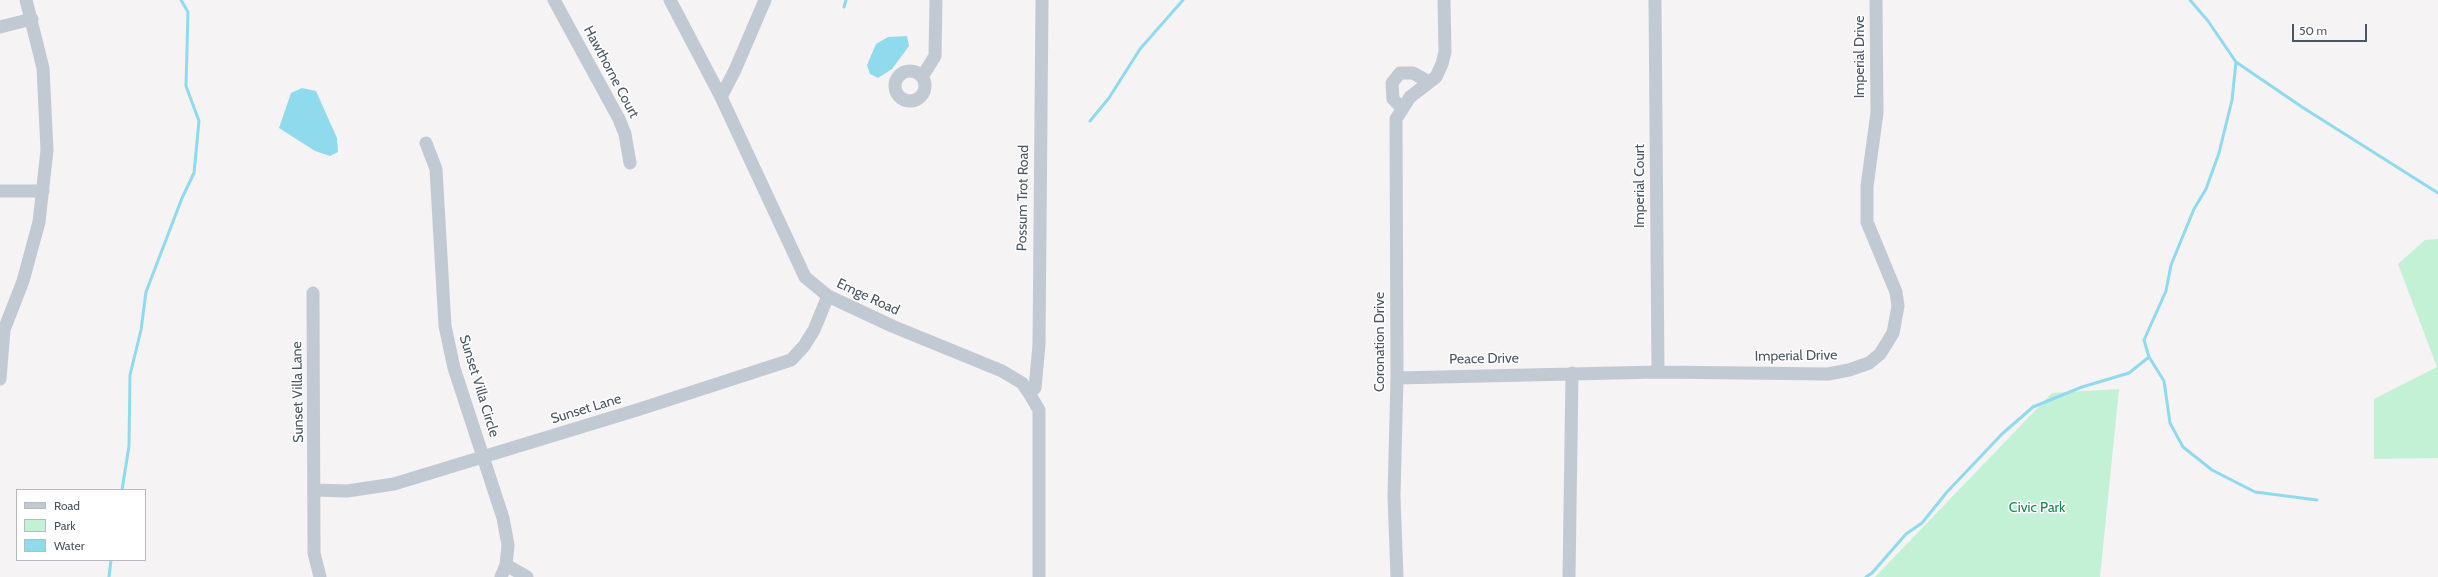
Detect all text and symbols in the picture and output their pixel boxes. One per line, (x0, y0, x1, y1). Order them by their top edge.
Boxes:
street label: Imperial Drive (1852, 16, 1868, 98)
scale bar (2294, 16, 2369, 42)
street label: Hawthorne Court (580, 23, 642, 121)
text: 50 m (2299, 23, 2327, 38)
street label: Imperial Court (1632, 144, 1648, 228)
street label: Possum Trot Road (1014, 145, 1032, 251)
street label: Emge Road (834, 275, 902, 319)
street label: Coronation Drive (1372, 292, 1388, 392)
street label: Sunset Villa Circle (456, 333, 502, 439)
street label: Sunset Villa Lane (289, 341, 307, 443)
street label: Imperial Drive (1755, 347, 1837, 365)
street label: Peace Drive (1449, 350, 1519, 368)
street label: Sunset Lane (549, 390, 623, 428)
legend (16, 489, 146, 561)
text: Road (54, 498, 80, 513)
park label: Civic Park (2009, 500, 2065, 516)
text: Park (54, 518, 76, 533)
text: Water (54, 538, 84, 553)

